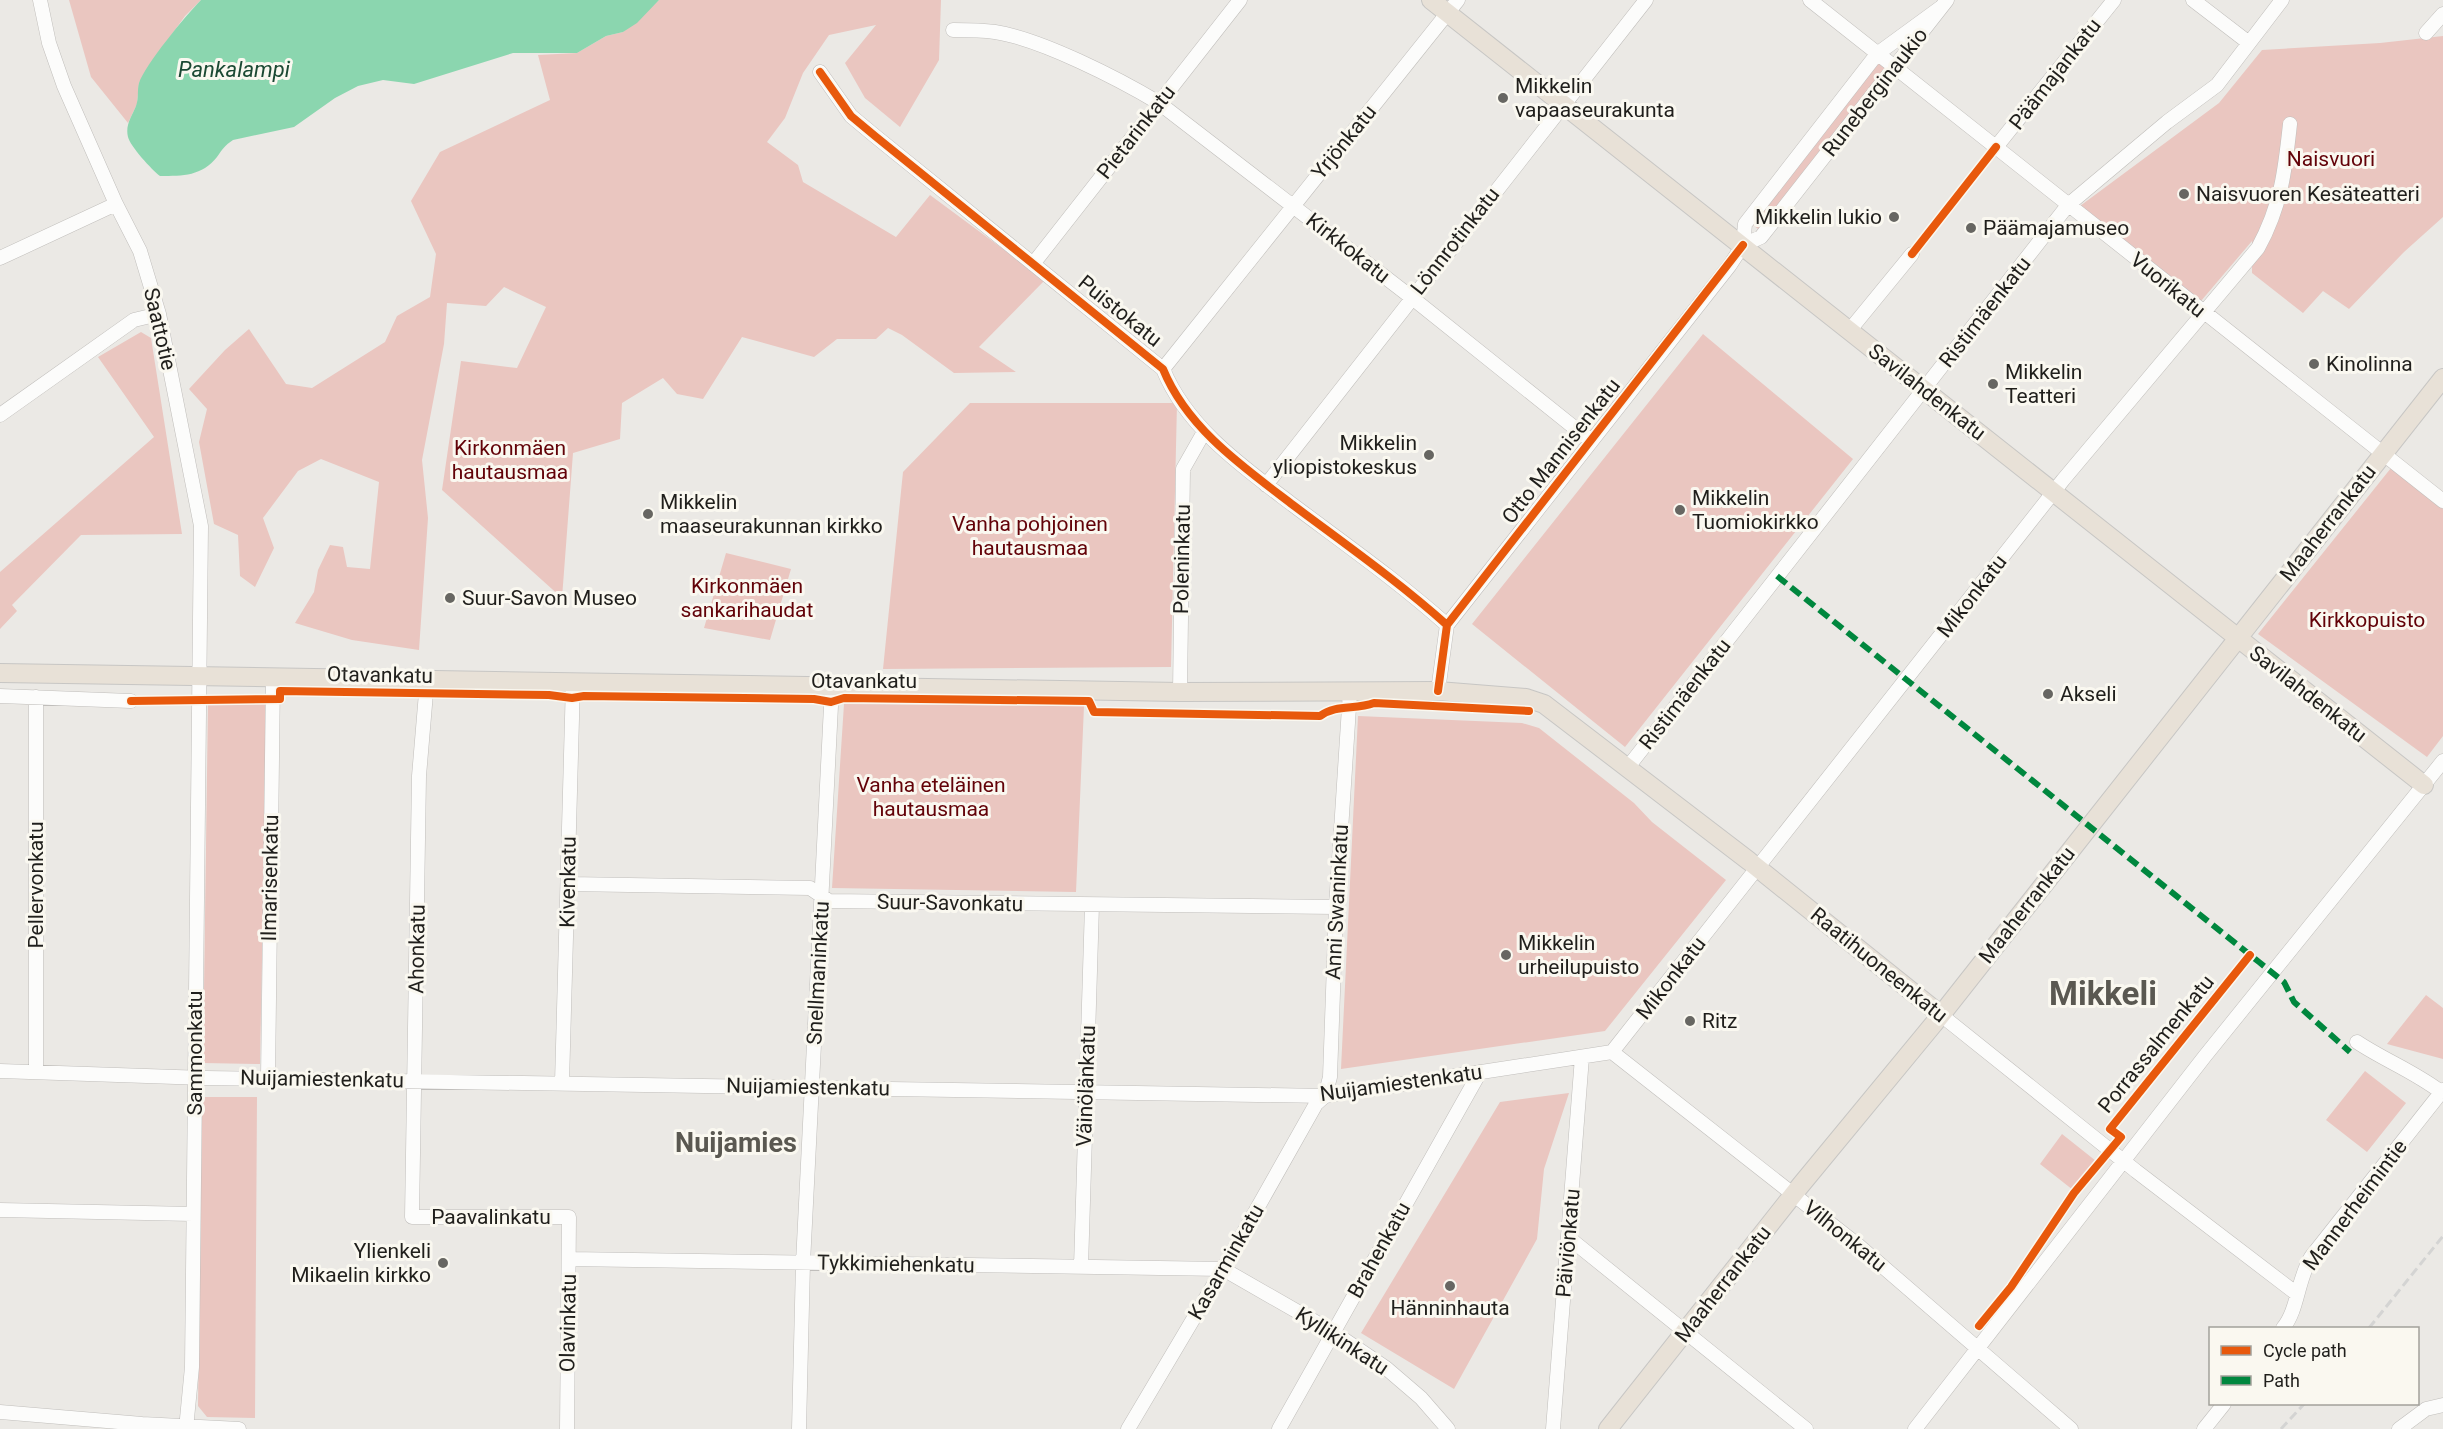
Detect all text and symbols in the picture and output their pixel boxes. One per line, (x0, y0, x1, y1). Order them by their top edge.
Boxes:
street label: Päämajankatu (2004, 14, 2106, 134)
street label: Runeberginaukio (1817, 23, 1933, 161)
water label: Pankalampi (178, 57, 291, 82)
place label: Mikkelin vapaaseurakunta (1515, 74, 1675, 122)
street label: Pietarinkatu (1092, 80, 1180, 184)
marker: Mikkelin vapaaseurakunta (1496, 91, 1510, 105)
street label: Yrjönkatu (1307, 100, 1381, 184)
park label: Naisvuori (2287, 147, 2375, 171)
place label: Naisvuoren Kesäteatteri (2196, 182, 2420, 206)
street label: Lönnrotinkatu (1406, 183, 1504, 299)
marker: Naisvuoren Kesäteatteri (2177, 187, 2191, 201)
place label: Mikkelin lukio (1755, 205, 1882, 229)
street label: Kirkkokatu (1302, 208, 1394, 288)
marker: Mikkelin lukio (1887, 210, 1901, 224)
place label: Päämajamuseo (1983, 216, 2129, 240)
marker: Päämajamuseo (1964, 221, 1978, 235)
street label: Vuorikatu (2126, 248, 2210, 322)
street label: Ristimäenkatu (1934, 252, 2036, 372)
street label: Puistokatu (1074, 270, 1166, 352)
street label: Saattotie (139, 285, 181, 373)
street label: Savilahdenkatu (1864, 339, 1990, 445)
place label: Kinolinna (2326, 352, 2413, 376)
marker: Kinolinna (2307, 357, 2321, 371)
place label: Mikkelin Teatteri (2005, 360, 2082, 408)
street label: Otto Mannisenkatu (1497, 374, 1625, 528)
marker: Mikkelin Teatteri (1986, 377, 2000, 391)
place label: Mikkelin yliopistokeskus (1273, 431, 1417, 479)
park label: Kirkonmäen hautausmaa (452, 436, 568, 484)
marker: Mikkelin yliopistokeskus (1422, 448, 1436, 462)
street label: Maaherrankatu (2275, 460, 2381, 586)
place label: Mikkelin Tuomiokirkko (1692, 486, 1819, 534)
place label: Mikkelin maaseurakunnan kirkko (660, 490, 883, 538)
marker: Mikkelin Tuomiokirkko (1673, 503, 1687, 517)
street label: Poleninkatu (1169, 504, 1195, 614)
marker: Mikkelin maaseurakunnan kirkko (641, 507, 655, 521)
park label: Vanha pohjoinen hautausmaa (952, 512, 1108, 560)
street label: Mikonkatu (1932, 550, 2012, 642)
park label: Kirkonmäen sankarihaudat (681, 574, 814, 622)
place label: Suur-Savon Museo (462, 586, 637, 610)
marker: Suur-Savon Museo (443, 591, 457, 605)
park label: Kirkkopuisto (2309, 608, 2425, 632)
street label: Ristimäenkatu (1634, 634, 1736, 754)
street label: Savilahdenkatu (2245, 641, 2371, 747)
street label: Otavankatu (327, 662, 433, 688)
street label: Otavankatu (811, 669, 917, 693)
place label: Akseli (2060, 682, 2117, 706)
marker: Akseli (2041, 687, 2055, 701)
park label: Vanha eteläinen hautausmaa (856, 773, 1006, 821)
street label: Ilmarisenkatu (257, 814, 283, 942)
street label: Pellervonkatu (24, 821, 48, 949)
street label: Anni Swaninkatu (1321, 824, 1353, 980)
street label: Kivenkatu (555, 836, 581, 928)
street label: Maaherrankatu (1974, 842, 2080, 968)
street label: Suur-Savonkatu (877, 890, 1023, 916)
street label: Snellmaninkatu (802, 900, 834, 1046)
street label: Raatihuoneenkatu (1806, 903, 1952, 1027)
street label: Ahonkatu (404, 904, 430, 994)
place label: Mikkelin urheilupuisto (1518, 931, 1639, 979)
street label: Mikonkatu (1631, 932, 1711, 1024)
marker: Mikkelin urheilupuisto (1499, 948, 1513, 962)
street label: Porrassalmenkatu (2093, 970, 2219, 1118)
district label: Mikkeli (2049, 974, 2157, 1013)
street label: Sammonkatu (183, 991, 207, 1115)
place label: Ritz (1702, 1009, 1737, 1033)
marker: Ritz (1683, 1014, 1697, 1028)
street label: Väinölänkatu (1072, 1025, 1100, 1147)
street label: Nuijamiestenkatu (1318, 1060, 1484, 1106)
street label: Nuijamiestenkatu (240, 1066, 404, 1092)
street label: Nuijamiestenkatu (726, 1074, 890, 1100)
district label: Nuijamies (675, 1127, 797, 1159)
street label: Mannerheimintie (2298, 1135, 2412, 1275)
street label: Päiviönkatu (1551, 1188, 1585, 1298)
street label: Vilhonkatu (1799, 1195, 1891, 1277)
street label: Brahenkatu (1343, 1198, 1415, 1302)
street label: Kasarminkatu (1183, 1200, 1269, 1324)
street label: Paavalinkatu (431, 1205, 551, 1229)
street label: Maaherrankatu (1670, 1221, 1776, 1347)
place label: Ylienkeli Mikaelin kirkko (291, 1239, 431, 1287)
street label: Tykkimiehenkatu (817, 1251, 975, 1277)
marker: Ylienkeli Mikaelin kirkko (436, 1256, 450, 1270)
street label: Olavinkatu (555, 1274, 581, 1372)
marker: Hänninhauta (1443, 1279, 1457, 1293)
place label: Hänninhauta (1390, 1296, 1510, 1320)
street label: Kyllikinkatu (1291, 1302, 1393, 1380)
legend (2209, 1327, 2419, 1405)
text: Cycle path (2263, 1340, 2347, 1361)
text: Path (2263, 1370, 2300, 1391)

